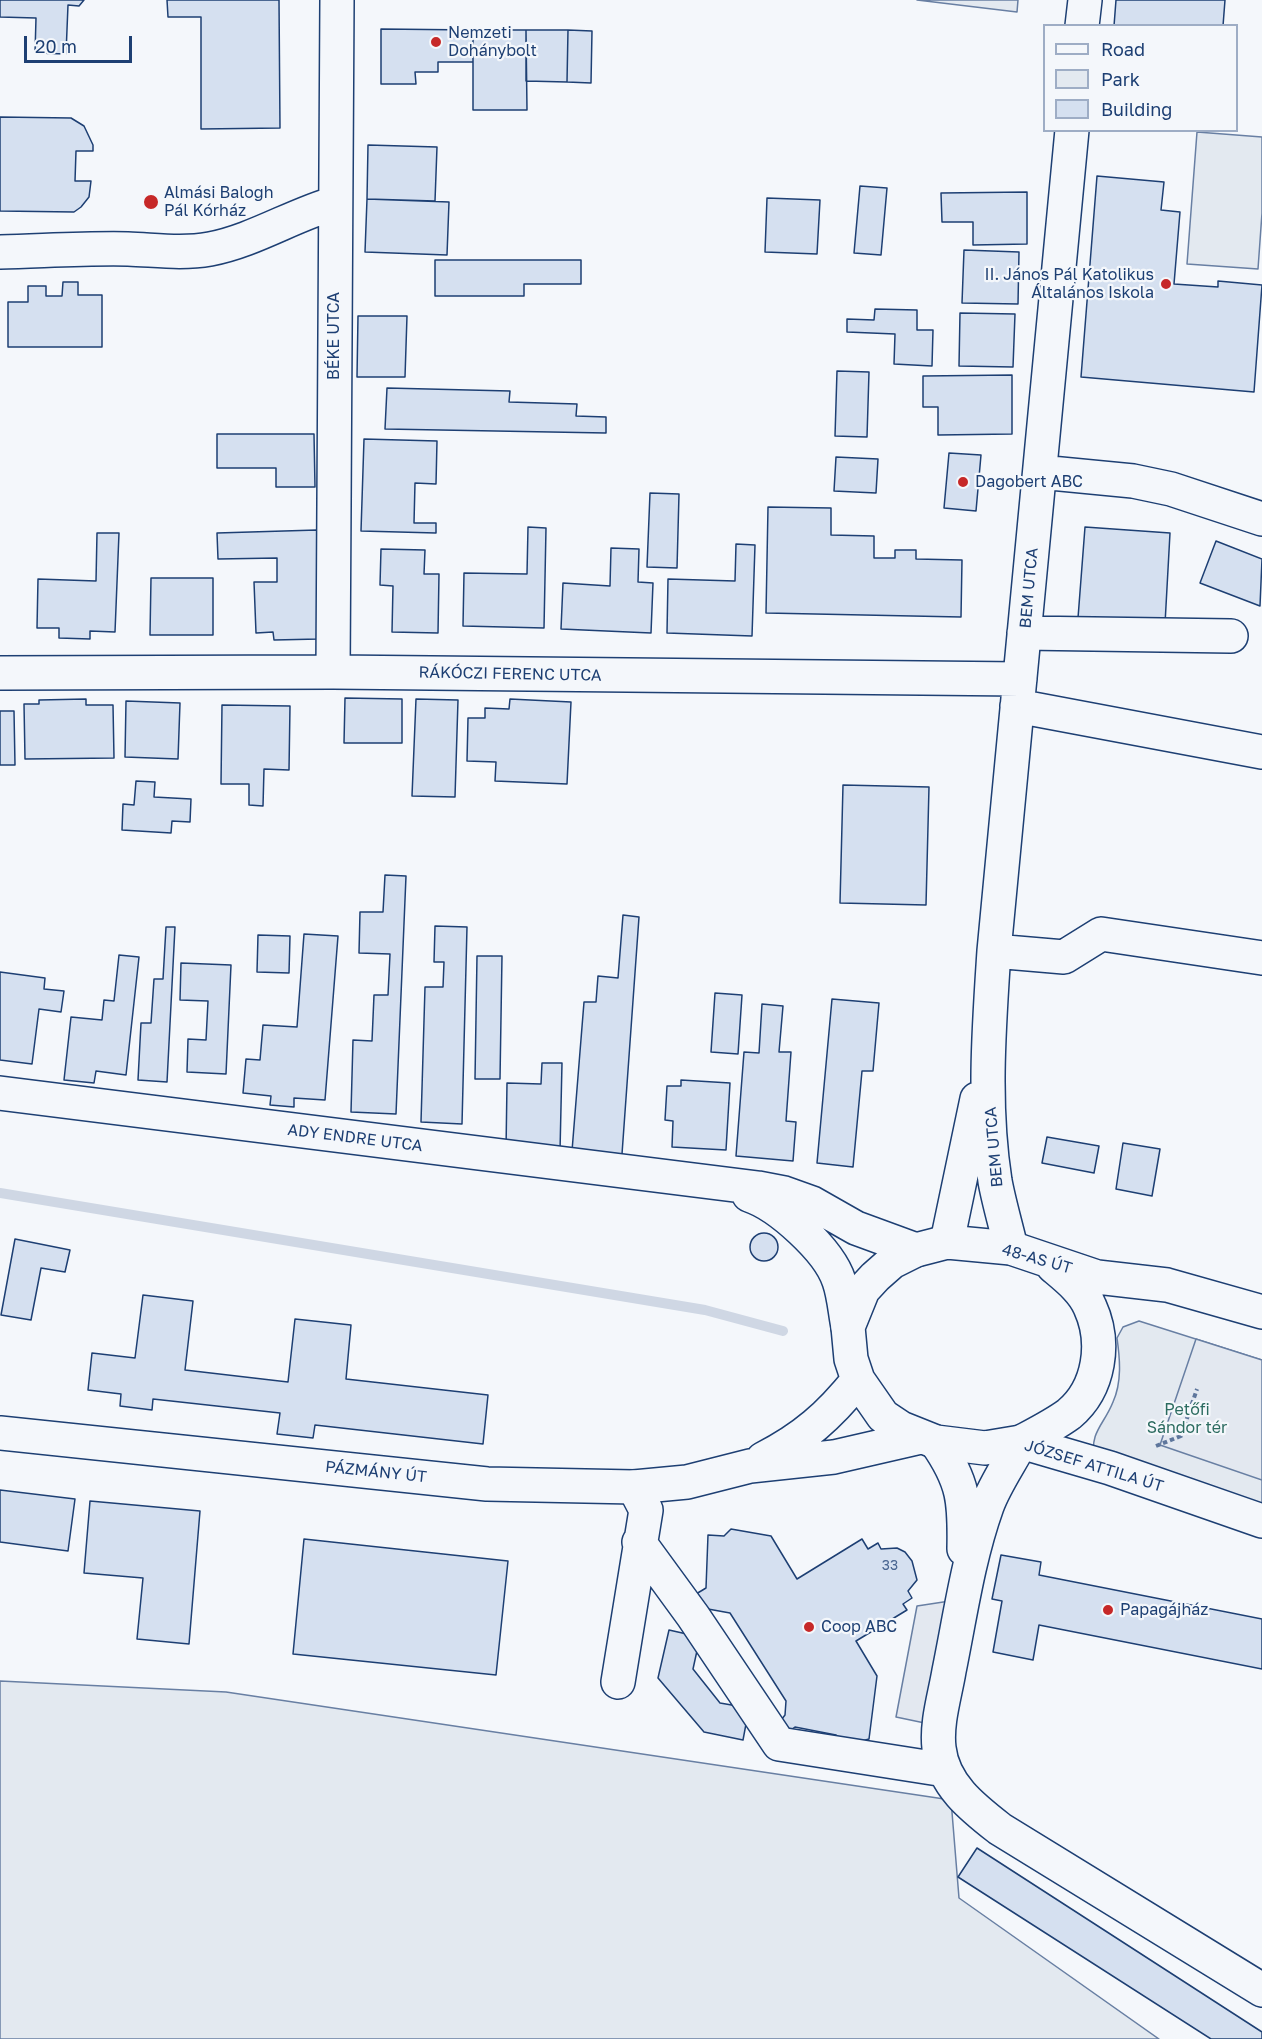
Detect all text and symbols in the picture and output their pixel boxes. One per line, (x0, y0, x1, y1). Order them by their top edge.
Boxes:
place label: Nemzeti Dohánybolt (448, 23, 537, 61)
scale bar (27, 24, 135, 62)
legend (1043, 24, 1238, 132)
text: 20 m (35, 35, 77, 57)
marker: Nemzeti Dohánybolt (429, 35, 443, 49)
text: Road (1101, 38, 1145, 60)
text: Park (1101, 68, 1140, 90)
text: Building (1101, 98, 1172, 120)
place label: Almási Balogh Pál Kórház (164, 183, 273, 221)
marker: Almási Balogh Pál Kórház (142, 193, 160, 211)
place label: II. János Pál Katolikus Általános Iskola (984, 265, 1154, 303)
marker: II. János Pál Katolikus Általános Iskola (1159, 277, 1173, 291)
street label: BÉKE UTCA (324, 292, 344, 380)
place label: Dagobert ABC (975, 472, 1083, 492)
marker: Dagobert ABC (956, 475, 970, 489)
street label: BEM UTCA (1016, 547, 1042, 629)
street label: RÁKÓCZI FERENC UTCA (418, 663, 602, 685)
street label: BEM UTCA (981, 1106, 1007, 1188)
street label: ADY ENDRE UTCA (286, 1120, 424, 1156)
street label: 48-AS ÚT (1000, 1240, 1074, 1278)
park label: Petőfi Sándor tér (1147, 1400, 1227, 1438)
street label: JÓZSEF ATTILA ÚT (1022, 1436, 1166, 1496)
street label: PÁZMÁNY ÚT (324, 1457, 428, 1487)
house number: 33 (882, 1558, 898, 1574)
place label: Papagájház (1120, 1600, 1208, 1620)
marker: Papagájház (1101, 1603, 1115, 1617)
place label: Coop ABC (821, 1617, 897, 1637)
marker: Coop ABC (802, 1620, 816, 1634)

